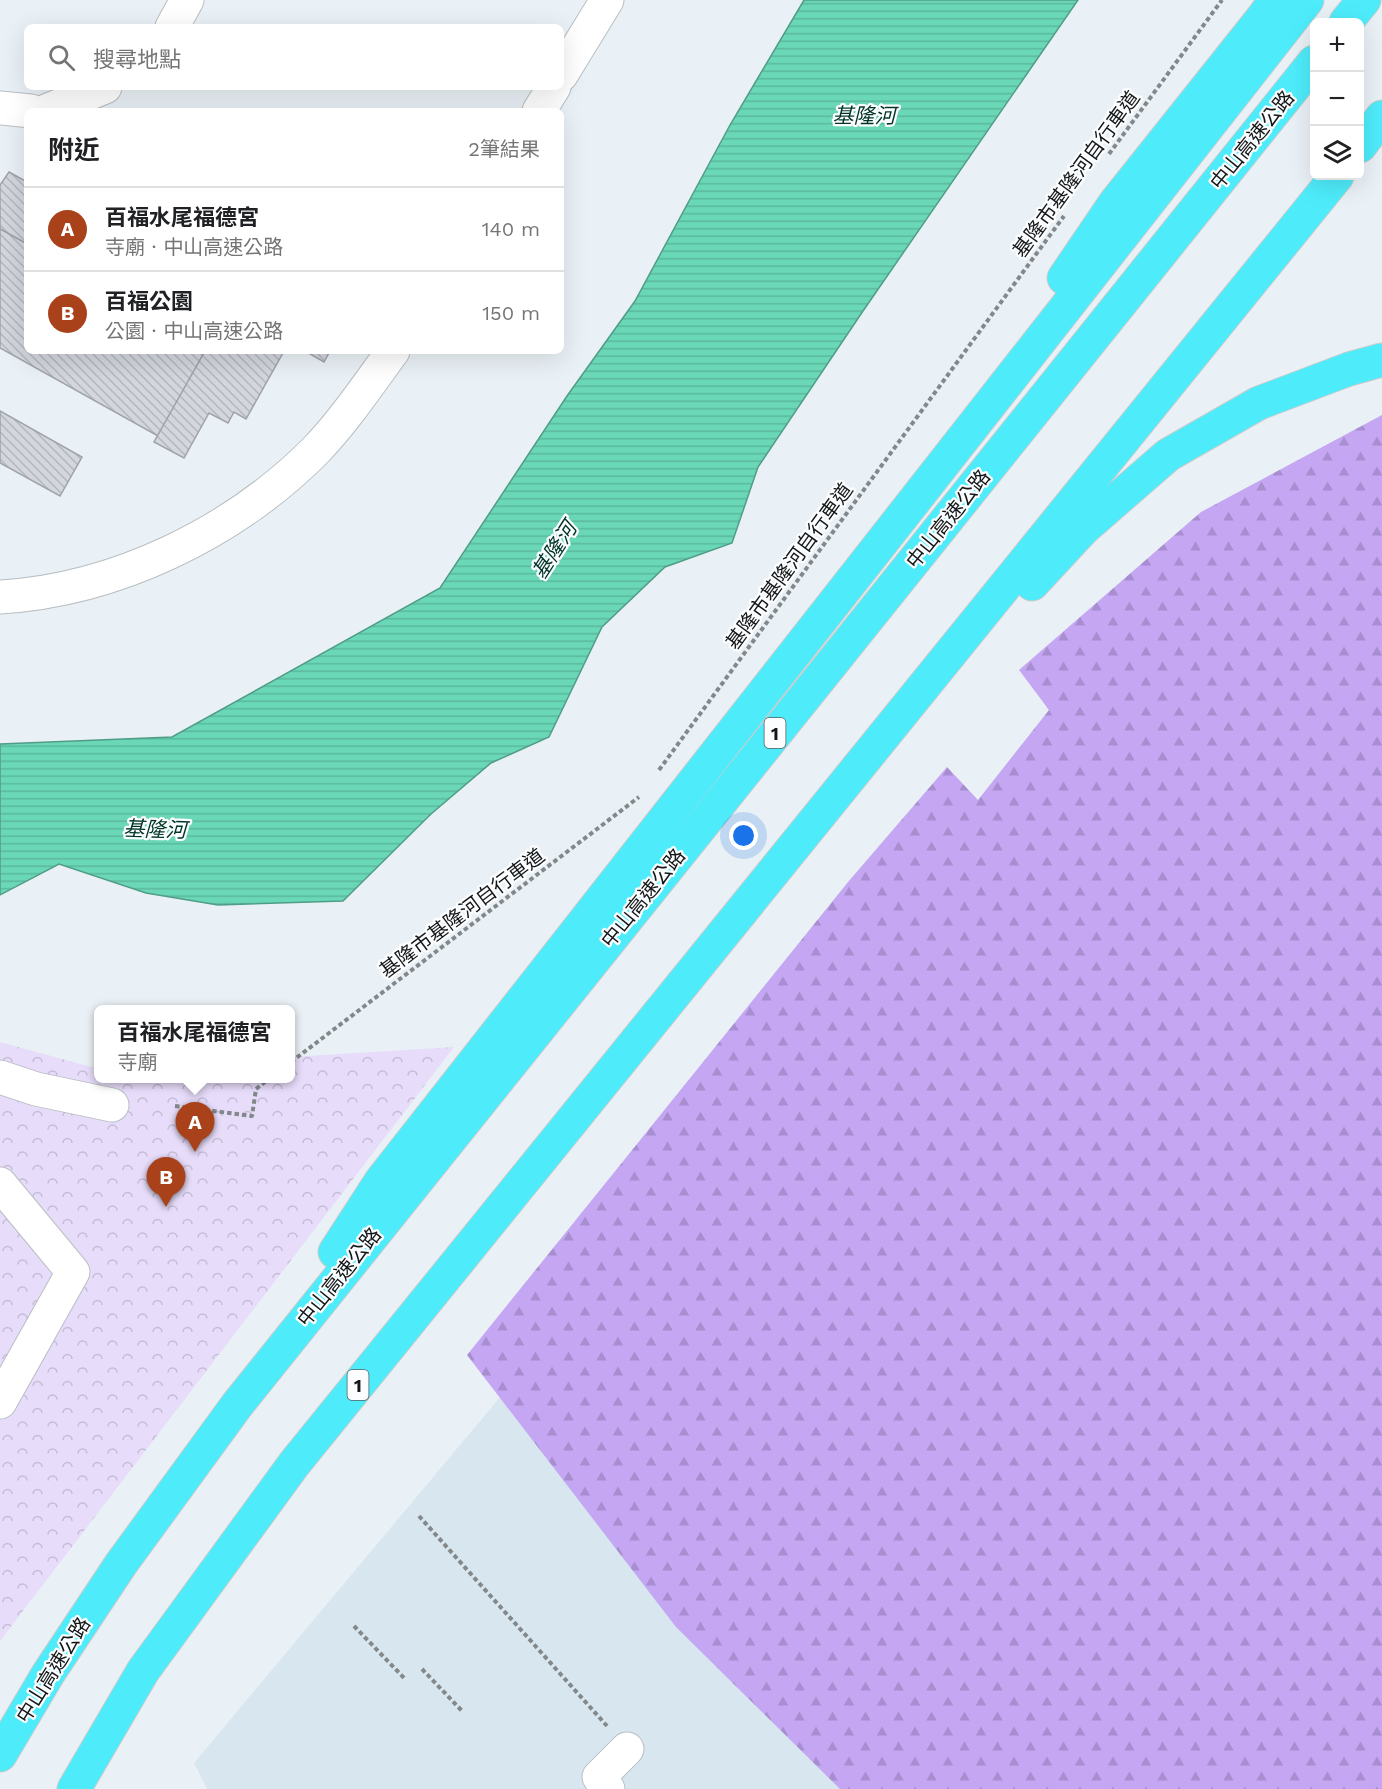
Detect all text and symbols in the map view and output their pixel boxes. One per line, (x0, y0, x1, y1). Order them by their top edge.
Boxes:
map controls (1310, 18, 1364, 180)
button: + (1310, 18, 1364, 72)
search box (24, 24, 564, 90)
icon: search (45, 41, 78, 74)
text: 搜尋地點 (93, 47, 181, 72)
button: − (1310, 72, 1364, 126)
street label: 基隆市基隆河自行車道 (1008, 86, 1144, 262)
street label: 中山高速公路 (1205, 86, 1299, 194)
water label: 基隆河 (833, 103, 899, 128)
button: layers (1310, 126, 1364, 180)
text: 附近 (48, 135, 100, 165)
text: 2筆結果 (468, 137, 540, 161)
text: 百福水尾福德宮 (105, 205, 259, 230)
text: A (61, 217, 74, 241)
text: 140 m (482, 217, 540, 241)
text: 寺廟 · 中山高速公路 (105, 235, 283, 259)
text: 百福公園 (105, 289, 193, 314)
text: B (61, 301, 74, 325)
text: 150 m (482, 301, 540, 325)
text: 公園 · 中山高速公路 (105, 319, 283, 343)
street label: 中山高速公路 (901, 465, 995, 573)
street label: 基隆市基隆河自行車道 (721, 478, 857, 654)
water label: 基隆河 (526, 513, 584, 583)
road number: 1 (764, 718, 786, 748)
water label: 基隆河 (123, 815, 191, 843)
your location (729, 821, 758, 850)
street label: 基隆市基隆河自行車道 (375, 843, 549, 983)
street label: 中山高速公路 (596, 844, 690, 952)
popup (94, 1005, 295, 1083)
text: 百福水尾福德宮 (117, 1020, 272, 1045)
text: 寺廟 (117, 1050, 157, 1074)
pin: A (176, 1102, 214, 1152)
pin: B (146, 1158, 186, 1207)
street label: 中山高速公路 (292, 1223, 386, 1331)
road number: 1 (348, 1370, 368, 1400)
street label: 中山高速公路 (11, 1613, 95, 1727)

